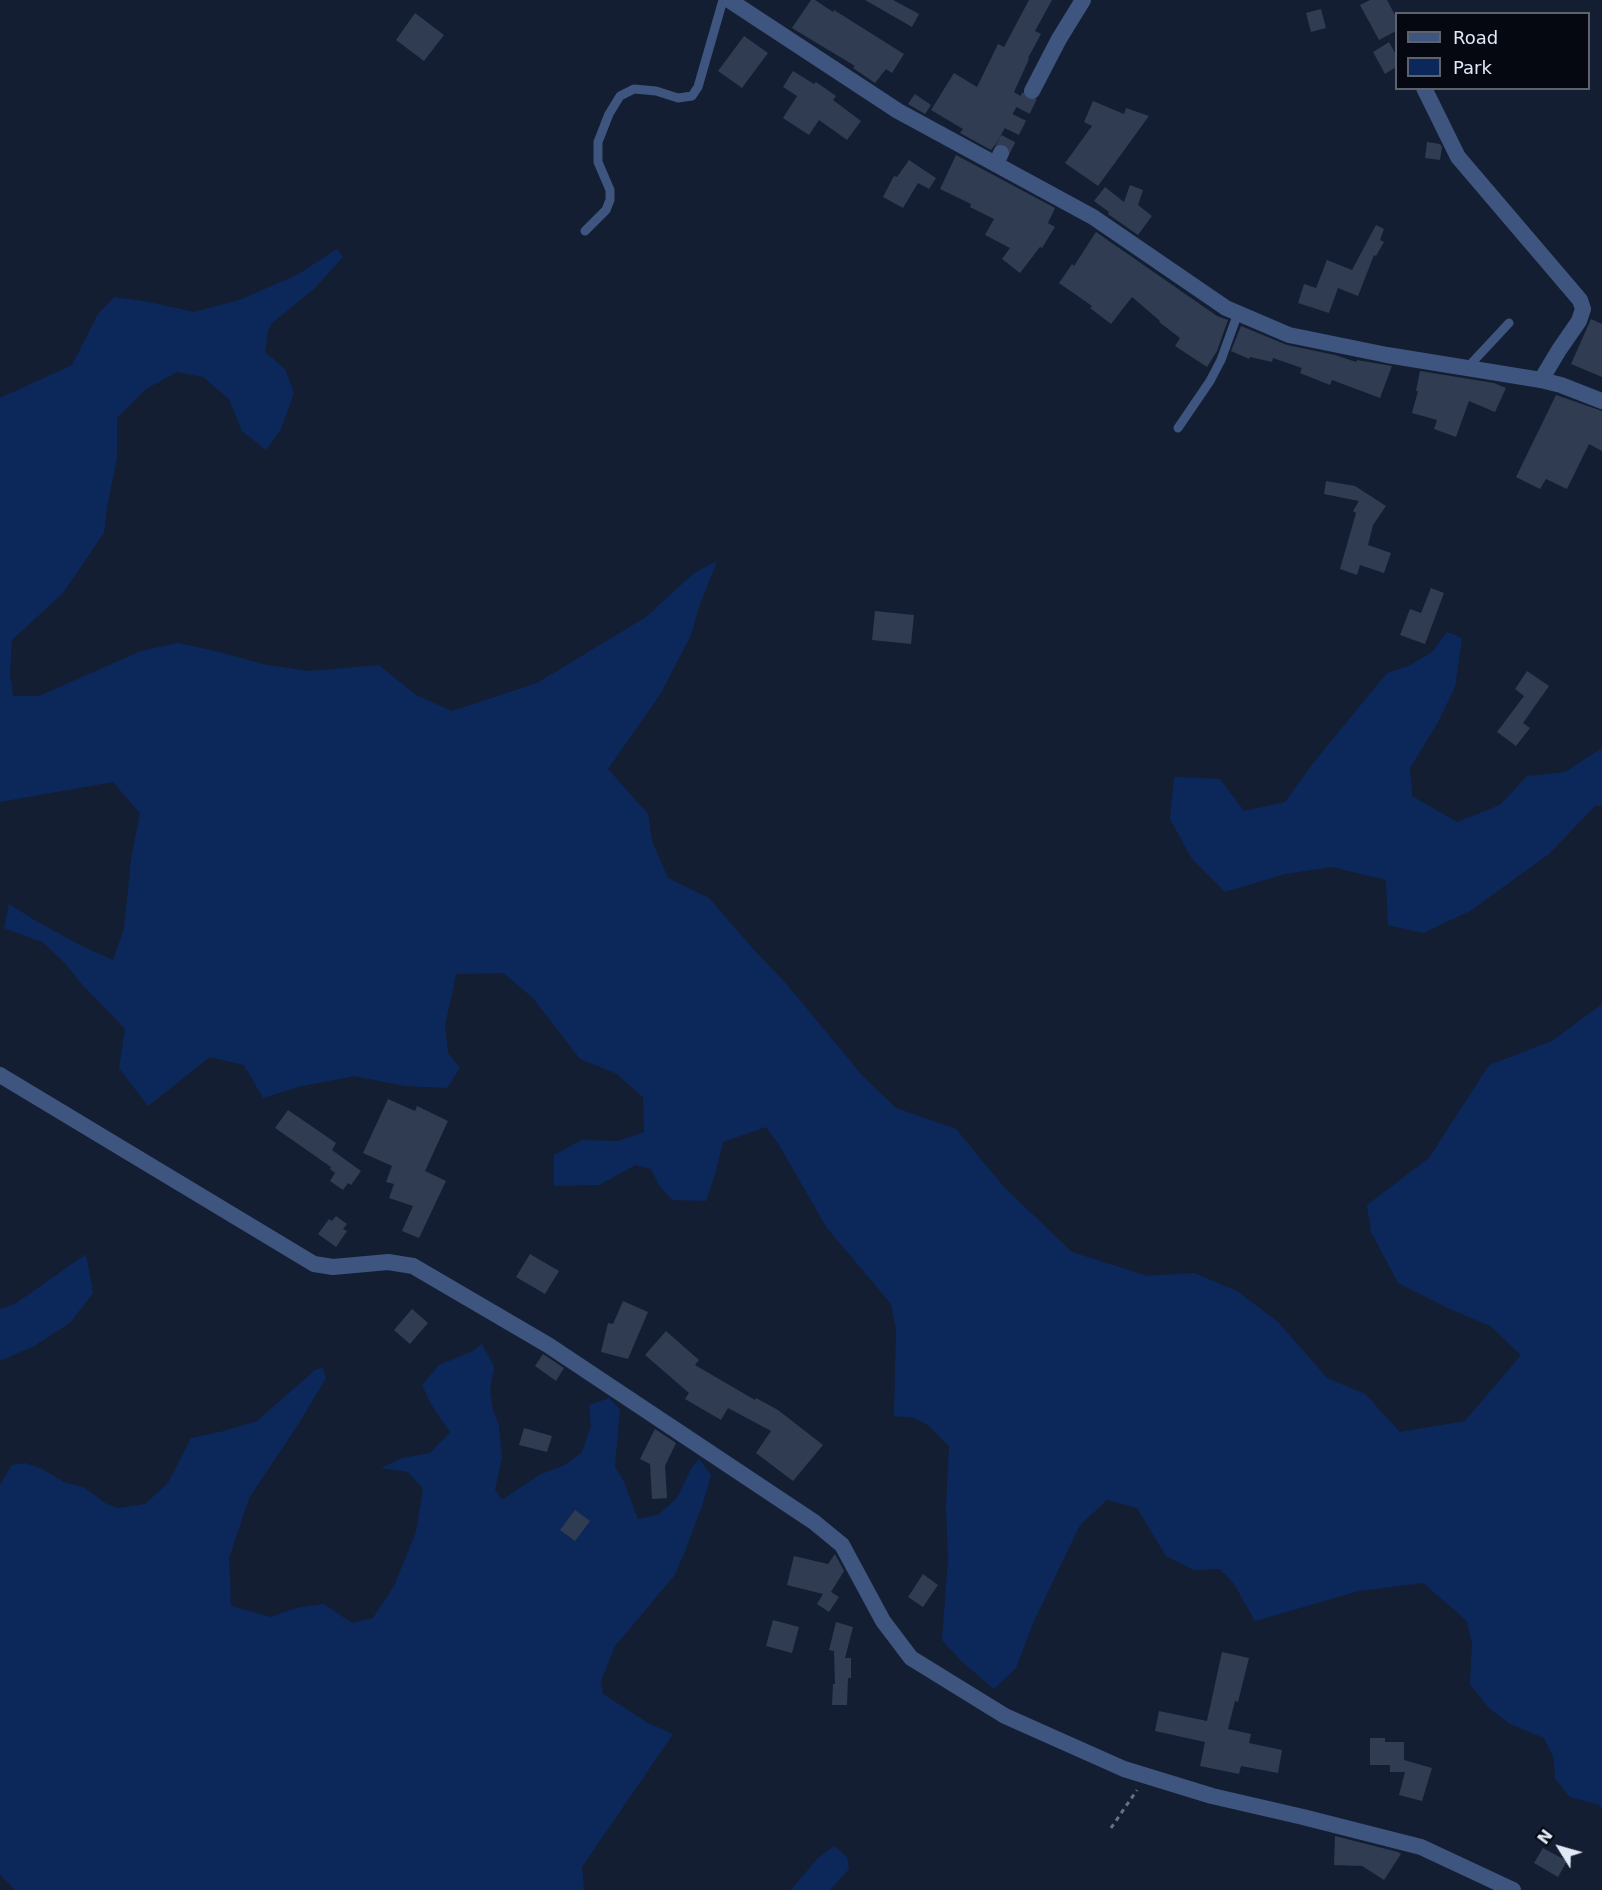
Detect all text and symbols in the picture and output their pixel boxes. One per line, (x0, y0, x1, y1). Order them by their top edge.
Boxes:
legend (1395, 12, 1590, 90)
text: Road (1453, 27, 1498, 48)
text: Park (1453, 57, 1492, 78)
north arrow (1530, 1818, 1590, 1878)
text: N (1534, 1826, 1557, 1848)

